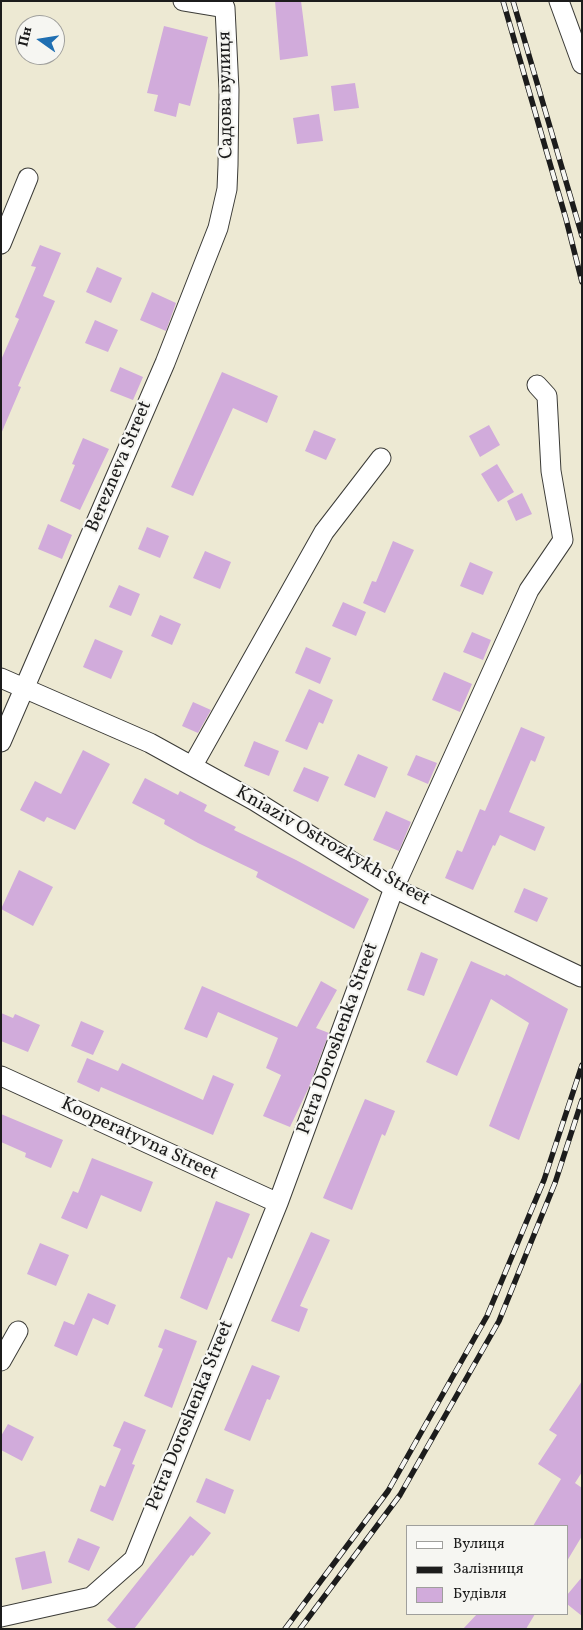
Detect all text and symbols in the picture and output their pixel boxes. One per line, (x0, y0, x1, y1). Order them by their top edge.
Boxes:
north arrow (15, 15, 65, 65)
text: Пн (14, 25, 37, 49)
street label: Садова вулиця (214, 31, 240, 159)
street label: Berezneva Street (82, 398, 158, 536)
street label: Kniaziv Ostrozkykh Street (231, 782, 433, 912)
street label: Petra Doroshenka Street (294, 940, 384, 1138)
street label: Kooperatyvna Street (57, 1094, 221, 1186)
street label: Petra Doroshenka Street (142, 1318, 240, 1514)
legend (406, 1525, 568, 1615)
text: Вулиця (453, 1534, 504, 1555)
text: Залізниця (453, 1559, 524, 1580)
text: Будівля (453, 1584, 507, 1605)

